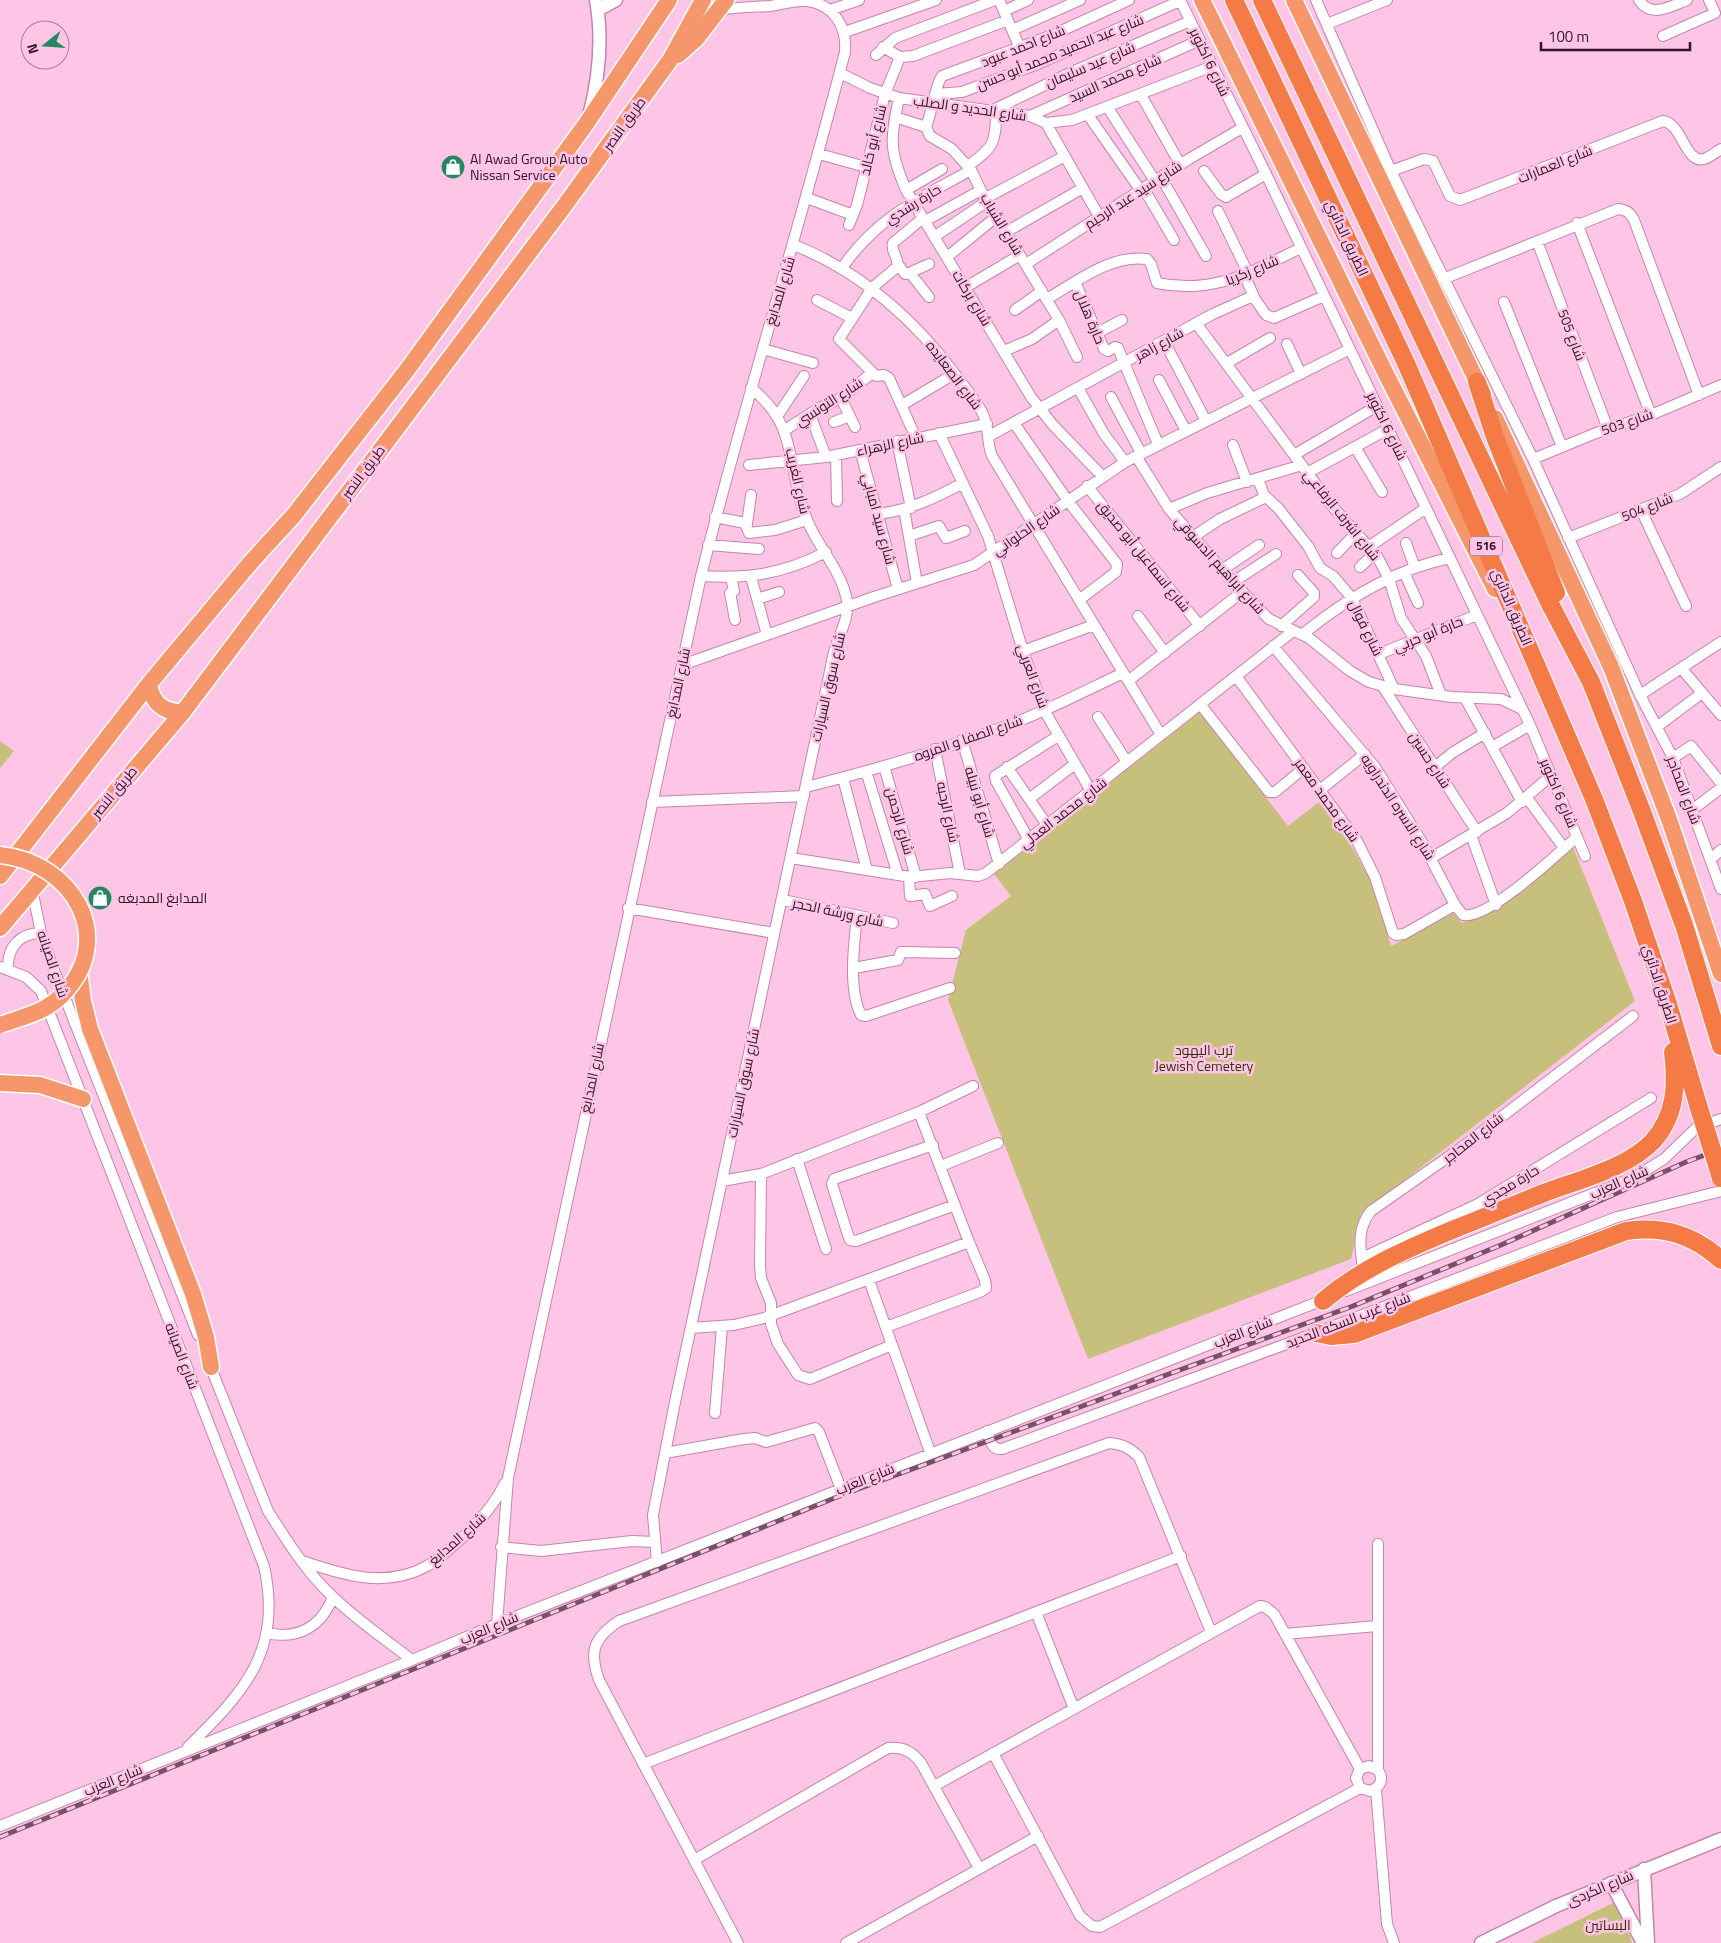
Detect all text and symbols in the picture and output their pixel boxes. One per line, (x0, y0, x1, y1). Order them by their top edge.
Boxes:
street label: شارع عبد الحميد محمد أبو حسن (973, 8, 1147, 95)
street label: شارع احمد عبود (978, 19, 1068, 72)
north arrow (20, 20, 70, 70)
scale bar (1541, 20, 1690, 52)
street label: شارع 6 اكتوبر (1184, 23, 1236, 100)
text: 100 m (1548, 25, 1589, 48)
street label: شارع عيد سليمان (1041, 36, 1138, 93)
text: N (21, 41, 44, 57)
street label: شارع محمد السيد (1065, 48, 1164, 107)
street label: شارع الحديد و الصلب (912, 89, 1028, 126)
street label: طريق النصر (596, 92, 650, 156)
street label: شارع أبو خالد (854, 102, 891, 177)
street label: شارع العمارات (1514, 139, 1595, 188)
place label: Al Awad Group Auto Nissan Service (470, 148, 588, 185)
shop icon: Al Awad Group Auto Nissan Service (440, 154, 466, 180)
street label: شارع سيد عبد الرحيم (1080, 155, 1186, 234)
street label: حارة رشدي (881, 178, 946, 231)
street label: شارع الشباب (976, 189, 1029, 259)
street label: الطريق الدائري (1319, 196, 1374, 280)
street label: شارع زكريا (1222, 249, 1282, 290)
street label: شارع المدابغ (759, 254, 800, 328)
street label: شارع بركات (947, 266, 997, 330)
street label: حارة هلال (1070, 287, 1111, 347)
street label: شارع 505 (1553, 306, 1592, 364)
street label: شارع زاهر (1130, 322, 1187, 366)
street label: شارع الصعايده (921, 336, 988, 414)
street label: شارع التونسي (791, 372, 867, 432)
street label: شارع 6 اكتوبر (1361, 387, 1413, 464)
street label: شارع 503 (1598, 403, 1656, 440)
street label: شارع الزهراء (854, 426, 926, 461)
street label: طريق النصر (335, 440, 390, 504)
street label: شارع الغريب (781, 446, 816, 516)
street label: شارع اشرف الرفاعي (1297, 464, 1386, 566)
street label: شارع سيد امبابي (855, 471, 902, 567)
street label: شارع 504 (1618, 487, 1676, 526)
street label: شارع اسماعيل أبو صديق (1093, 495, 1196, 616)
street label: شارع الحلواني (988, 498, 1065, 562)
street label: شارع ابراهيم الدسوقي (1169, 511, 1270, 620)
road number: 516 (1470, 536, 1502, 556)
street label: الطريق الدائري (1485, 565, 1538, 649)
street label: شارع فوال (1344, 596, 1389, 659)
street label: حارة أبو حربي (1390, 610, 1467, 659)
street label: شارع سوق السيارات (805, 630, 850, 744)
street label: شارع العربي (1010, 641, 1055, 712)
street label: شارع المدابغ (660, 646, 695, 720)
street label: شارع الصفا و المروه (911, 709, 1025, 766)
street label: شارع حسين (1404, 727, 1457, 792)
street label: شارع الاسره الدندراويه (1356, 749, 1441, 864)
street label: شارع المحاجر (1661, 752, 1707, 827)
street label: شارع محمد معمر (1289, 753, 1365, 846)
street label: شارع 6 اكتوبر (1535, 754, 1584, 831)
street label: طريق النصر (85, 761, 142, 823)
street label: شارع أبو نبيله (960, 764, 1001, 840)
street label: شارع محمد العدلي (1014, 772, 1112, 855)
street label: شارع الرحبه (932, 779, 965, 844)
street label: شارع الرحمن (881, 785, 920, 857)
shop icon: المدابغ المدبغه (87, 885, 113, 911)
place label: المدابغ المدبغه (118, 887, 207, 908)
street label: شارع ورشة الحجر (789, 891, 886, 931)
street label: شارع الصيانه (32, 927, 75, 1000)
street label: الطريق الدائري (1636, 942, 1683, 1027)
street label: شارع سوق السيارات (721, 1026, 764, 1140)
park label: ترب اليهود Jewish Cemetery (1155, 1039, 1254, 1076)
street label: شارع المدابغ (574, 1041, 609, 1115)
street label: شارع المحاجر (1437, 1107, 1507, 1169)
street label: حارة مجدي (1477, 1159, 1544, 1212)
street label: شارع العزب (1586, 1159, 1651, 1204)
street label: شارع غرب السكه الحديد (1283, 1286, 1413, 1353)
street label: شارع العزب (1210, 1310, 1275, 1353)
street label: شارع الصيانه (160, 1319, 205, 1392)
street label: شارع العزب (832, 1457, 897, 1500)
street label: شارع المدابغ (423, 1507, 490, 1570)
street label: شارع العزب (456, 1606, 521, 1649)
street label: شارع العزب (80, 1758, 145, 1801)
street label: شارع الكردى (1563, 1864, 1636, 1911)
park label: البساتين (1585, 1914, 1631, 1935)

